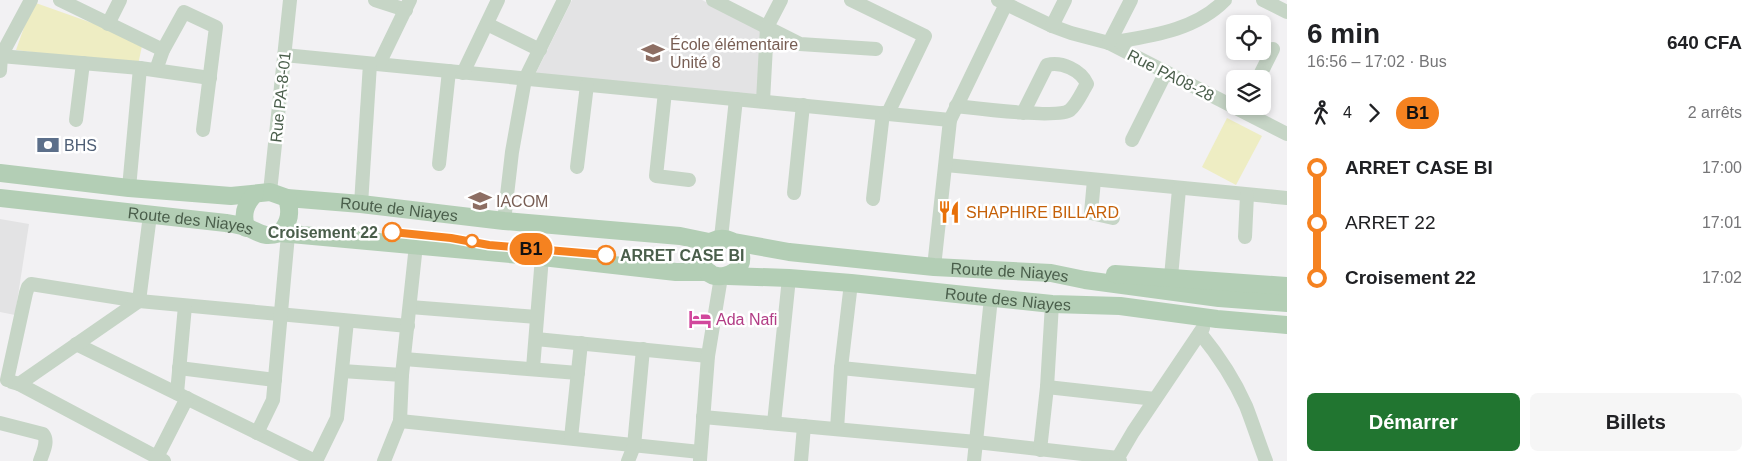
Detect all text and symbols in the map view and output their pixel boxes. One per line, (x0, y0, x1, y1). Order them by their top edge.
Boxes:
map controls (1226, 15, 1271, 115)
button: locate (1226, 15, 1271, 60)
text: 6 min (1307, 18, 1380, 49)
text: 640 CFA (1667, 32, 1742, 53)
place label: École élémentaire Unité 8 (670, 35, 798, 71)
school or university icon: École élémentaire Unité 8 (640, 40, 666, 66)
street label: Rue PA08-28 (1125, 46, 1217, 105)
street label: Rue PA-8-01 (267, 51, 294, 143)
text: 16:56 – 17:02 · Bus (1307, 53, 1447, 70)
button: layers (1226, 70, 1271, 115)
icon: walk (1307, 99, 1335, 127)
icon: forward (1360, 99, 1388, 127)
text: B1 (1406, 103, 1429, 123)
text: 4 (1343, 104, 1352, 121)
text: 2 arrêts (1688, 104, 1742, 121)
bank icon: BHS (35, 132, 61, 158)
place label: BHS (64, 137, 97, 154)
text: ARRET CASE BI (1345, 157, 1493, 178)
text: 17:00 (1702, 159, 1742, 176)
school or university icon: IACOM (467, 188, 493, 214)
place label: IACOM (496, 193, 548, 210)
street label: Route de Niayes (339, 194, 459, 224)
restaurant icon: SHAPHIRE BILLARD (936, 199, 962, 225)
street label: Route des Niayes (127, 204, 256, 238)
place label: SHAPHIRE BILLARD (966, 204, 1119, 221)
text: ARRET 22 (1345, 212, 1435, 233)
text: 17:01 (1702, 214, 1742, 231)
marker: Croisement 22 (382, 222, 402, 242)
place label: Croisement 22 (268, 224, 378, 241)
line badge: B1 (508, 233, 554, 265)
unlabelled marker (465, 234, 479, 248)
text: B1 (519, 239, 543, 259)
marker: ARRET CASE BI (596, 245, 616, 265)
place label: ARRET CASE BI (620, 247, 744, 264)
street label: Route de Niayes (950, 260, 1070, 285)
text: Croisement 22 (1345, 267, 1476, 288)
text: 17:02 (1702, 269, 1742, 286)
street label: Route des Niayes (944, 285, 1071, 314)
hotel icon: Ada Nafi (687, 306, 713, 332)
place label: Ada Nafi (716, 311, 777, 328)
button: Démarrer (1307, 393, 1520, 451)
button: Billets (1530, 393, 1742, 451)

